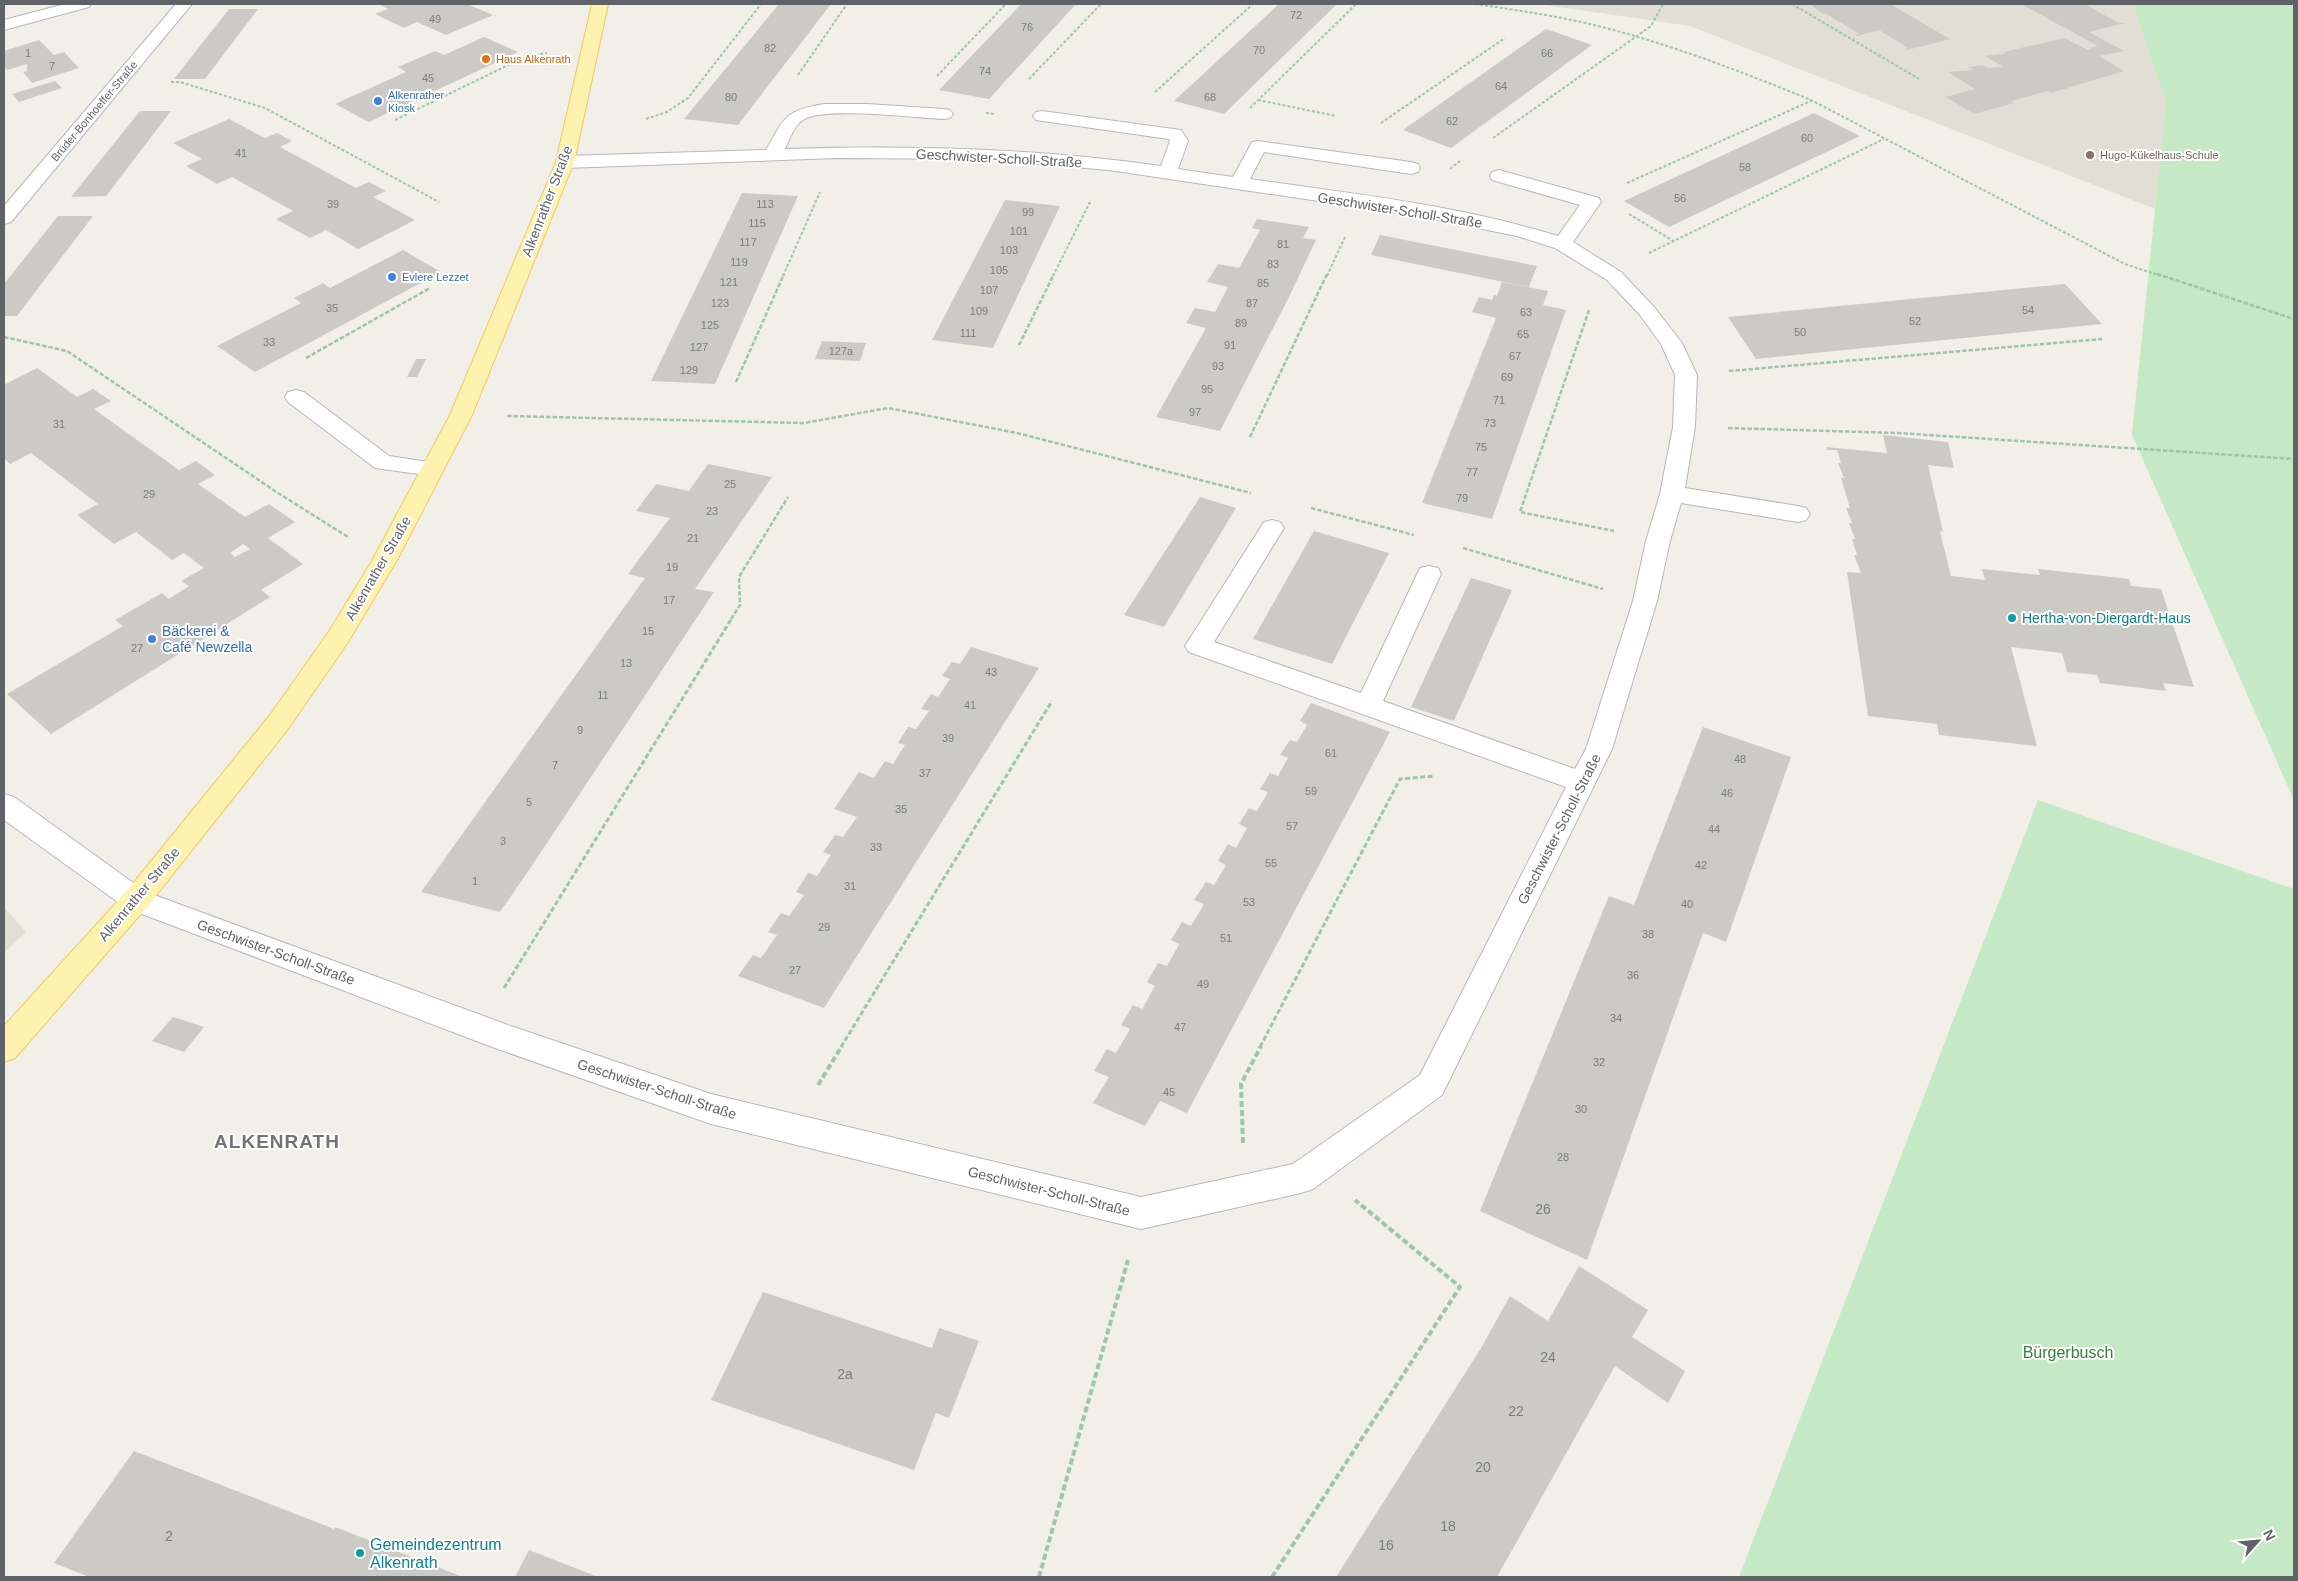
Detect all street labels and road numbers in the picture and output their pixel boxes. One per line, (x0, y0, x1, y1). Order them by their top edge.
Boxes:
street label: Brüder-Bonhoeffer-Straße (49, 59, 139, 163)
street label: Alkenrather Straße (518, 143, 576, 259)
street label: Geschwister-Scholl-Straße (915, 146, 1083, 170)
street label: Geschwister-Scholl-Straße (1317, 189, 1484, 231)
street label: Alkenrather Straße (342, 513, 414, 623)
street label: Geschwister-Scholl-Straße (1514, 751, 1604, 907)
street label: Alkenrather Straße (95, 844, 183, 944)
street label: Geschwister-Scholl-Straße (195, 916, 357, 988)
street label: Geschwister-Scholl-Straße (575, 1056, 739, 1122)
street label: Geschwister-Scholl-Straße (966, 1163, 1132, 1219)

